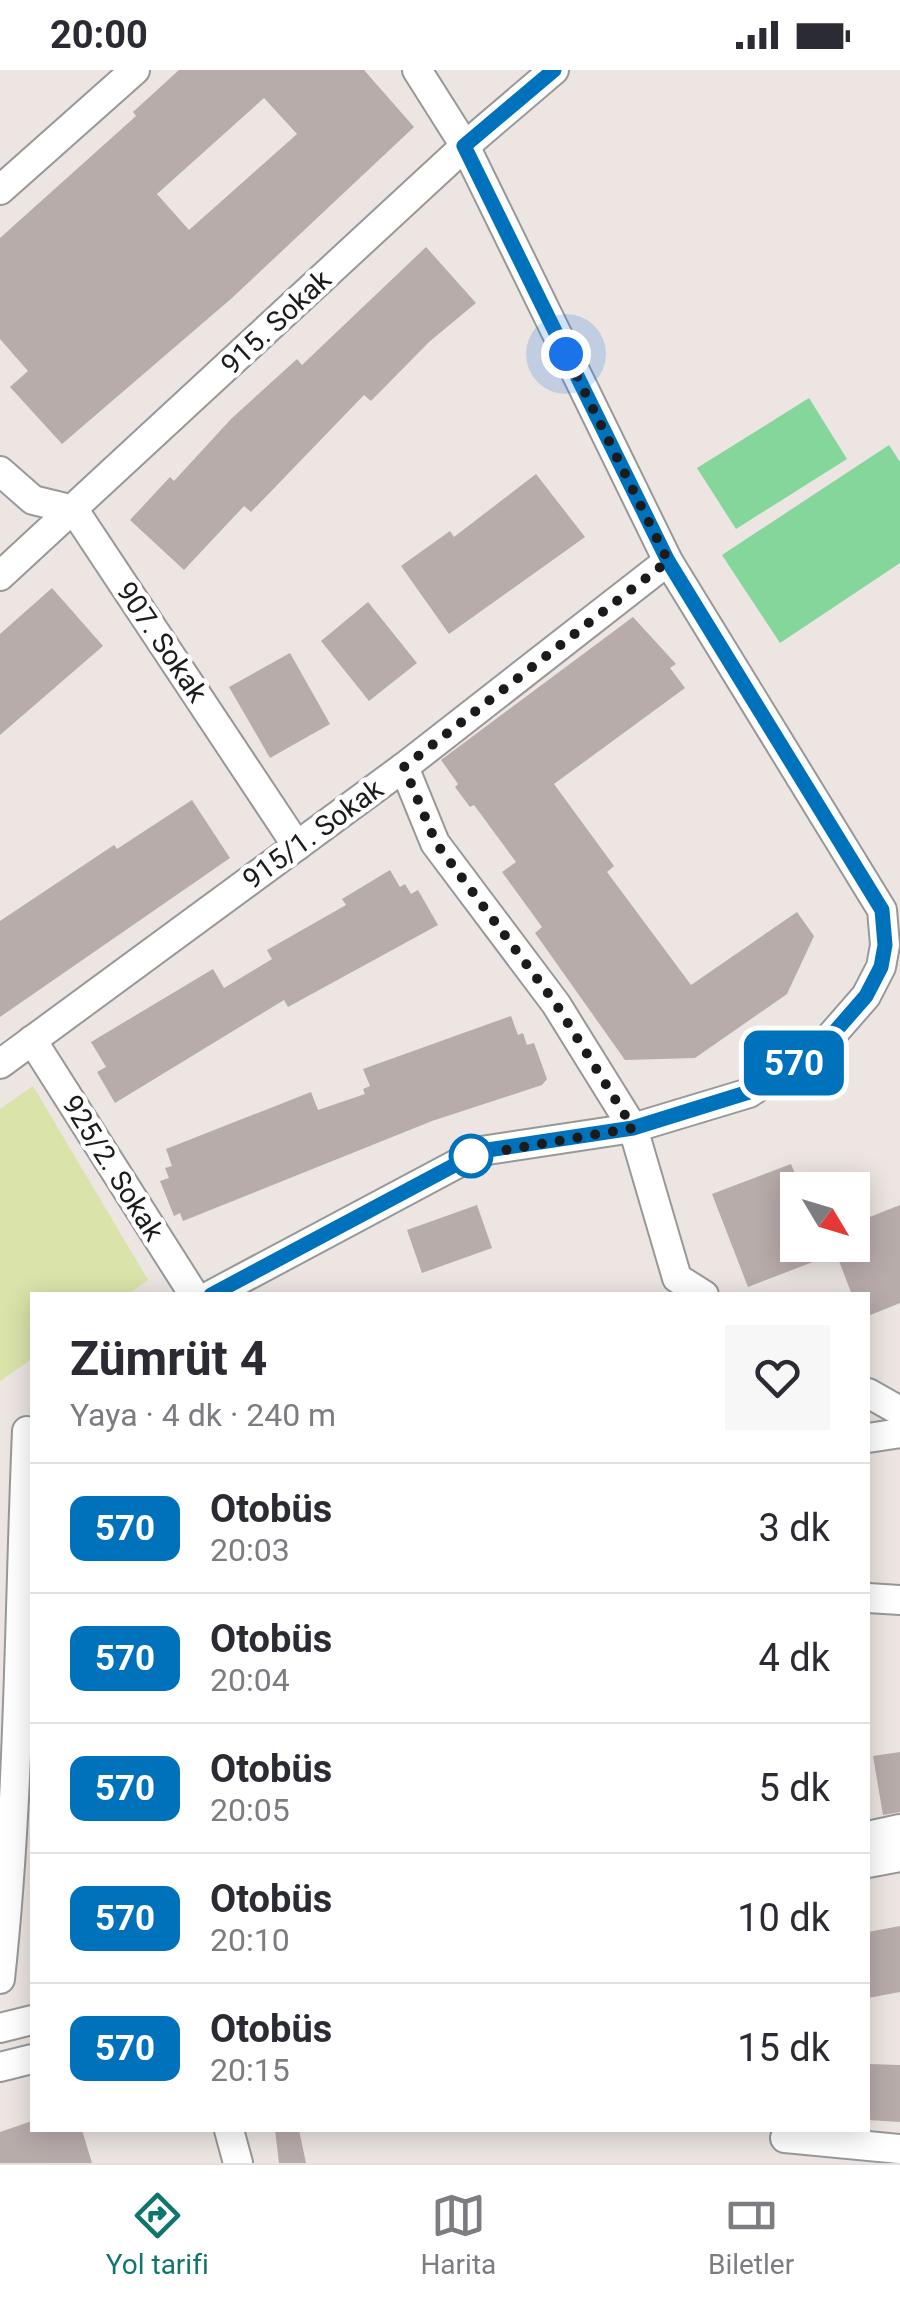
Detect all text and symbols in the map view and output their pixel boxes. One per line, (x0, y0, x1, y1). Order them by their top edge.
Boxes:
text: 20:00 (50, 13, 148, 57)
street label: 915. Sokak (214, 262, 338, 381)
your location (541, 329, 591, 379)
street label: 907. Sokak (110, 576, 215, 709)
street label: 915/1. Sokak (237, 772, 390, 896)
line badge: 570 (736, 1030, 852, 1096)
text: 570 (764, 1043, 824, 1084)
street label: 925/2. Sokak (55, 1089, 171, 1247)
unlabelled marker (450, 1135, 492, 1177)
north arrow (780, 1172, 870, 1262)
map controls (780, 1172, 870, 1262)
button: heart (725, 1325, 830, 1430)
text: Zümrüt 4 (70, 1330, 267, 1387)
text: Yaya · 4 dk · 240 m (70, 1396, 336, 1434)
text: Otobüs (210, 1487, 332, 1531)
text: 3 dk (759, 1506, 830, 1550)
text: 570 (95, 1508, 155, 1549)
text: 20:03 (210, 1531, 290, 1569)
text: Otobüs (210, 1617, 332, 1661)
text: 4 dk (759, 1636, 830, 1680)
text: 570 (95, 1638, 155, 1679)
text: 20:04 (210, 1661, 290, 1699)
text: Otobüs (210, 1747, 332, 1791)
text: 5 dk (759, 1766, 830, 1810)
text: 570 (95, 1768, 155, 1809)
text: 20:05 (210, 1791, 290, 1829)
text: Otobüs (210, 1877, 332, 1921)
text: 10 dk (737, 1896, 830, 1940)
text: 570 (95, 1898, 155, 1939)
text: 20:10 (210, 1921, 290, 1959)
text: Otobüs (210, 2007, 332, 2051)
text: 15 dk (737, 2026, 830, 2070)
text: 570 (95, 2028, 155, 2069)
text: 20:15 (210, 2051, 290, 2089)
tab: Yol tarifi (106, 2188, 209, 2281)
tab: Harita (420, 2188, 496, 2281)
tab: Biletler (708, 2188, 794, 2281)

